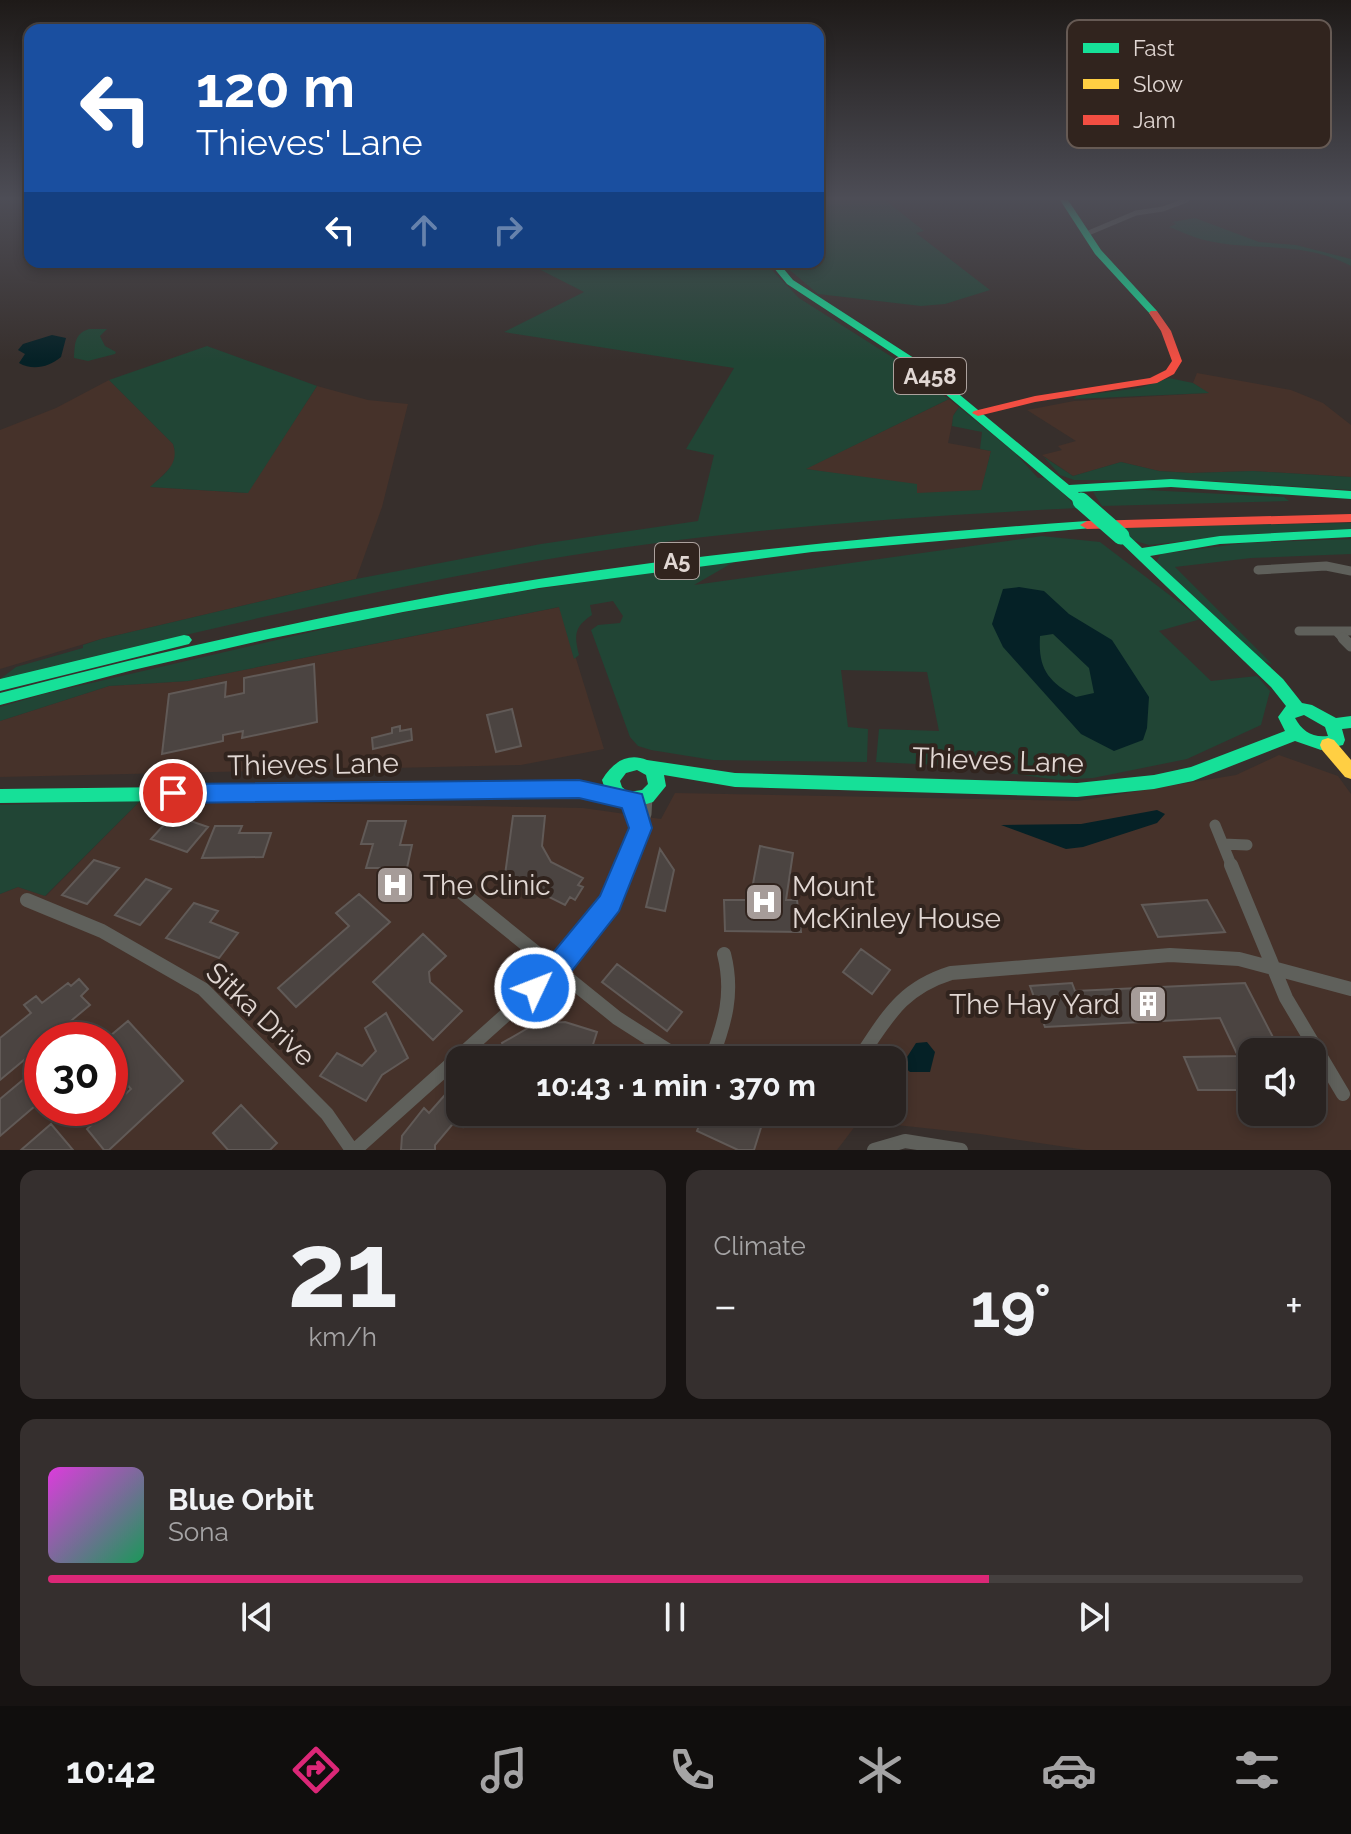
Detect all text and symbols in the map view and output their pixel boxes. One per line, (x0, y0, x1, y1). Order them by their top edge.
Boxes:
legend (1067, 20, 1331, 148)
text: Fast (1133, 35, 1175, 61)
text: 120 m (196, 54, 355, 120)
icon: left (64, 56, 168, 160)
text: Slow (1133, 71, 1183, 97)
text: Jam (1133, 107, 1176, 133)
text: Thieves' Lane (196, 121, 423, 163)
icon: left (318, 208, 362, 252)
icon: ahead (402, 208, 446, 252)
icon: right (486, 208, 530, 252)
road number: A458 (894, 358, 966, 394)
road number: A5 (655, 543, 699, 579)
street label: Thieves Lane (912, 741, 1084, 780)
street label: Thieves Lane (227, 747, 399, 782)
pin (139, 759, 207, 827)
icon: arrive (151, 771, 195, 815)
hospital icon: The Clinic (374, 864, 416, 906)
place label: The Clinic (423, 869, 551, 902)
place label: Mount McKinley House (792, 870, 1001, 935)
hospital icon: Mount McKinley House (743, 881, 785, 923)
position arrow (493, 946, 577, 1030)
street label: Sitka Drive (199, 956, 322, 1073)
building icon: The Hay Yard (1127, 983, 1169, 1025)
place label: The Hay Yard (949, 988, 1120, 1021)
speed limit sign: 30 (24, 1022, 128, 1126)
map controls (1238, 1038, 1326, 1126)
button: sound (1238, 1038, 1326, 1126)
text: 10:43 · 1 min · 370 m (536, 1068, 816, 1103)
text: 21 (288, 1209, 398, 1331)
text: Climate (714, 1231, 806, 1261)
text: 19° (971, 1271, 1051, 1341)
text: − (714, 1280, 737, 1331)
text: + (1285, 1280, 1303, 1331)
text: km/h (308, 1322, 377, 1352)
text: Blue Orbit (168, 1482, 314, 1517)
text: Sona (168, 1517, 229, 1547)
icon: previous (235, 1595, 279, 1639)
icon: pause (653, 1595, 697, 1639)
icon: next (1072, 1595, 1116, 1639)
icon: directions (288, 1742, 344, 1798)
icon: music (476, 1742, 532, 1798)
icon: phone (664, 1742, 720, 1798)
icon: climate (852, 1742, 908, 1798)
icon: car (1041, 1742, 1097, 1798)
icon: filters (1229, 1742, 1285, 1798)
text: 10:42 (66, 1749, 156, 1791)

